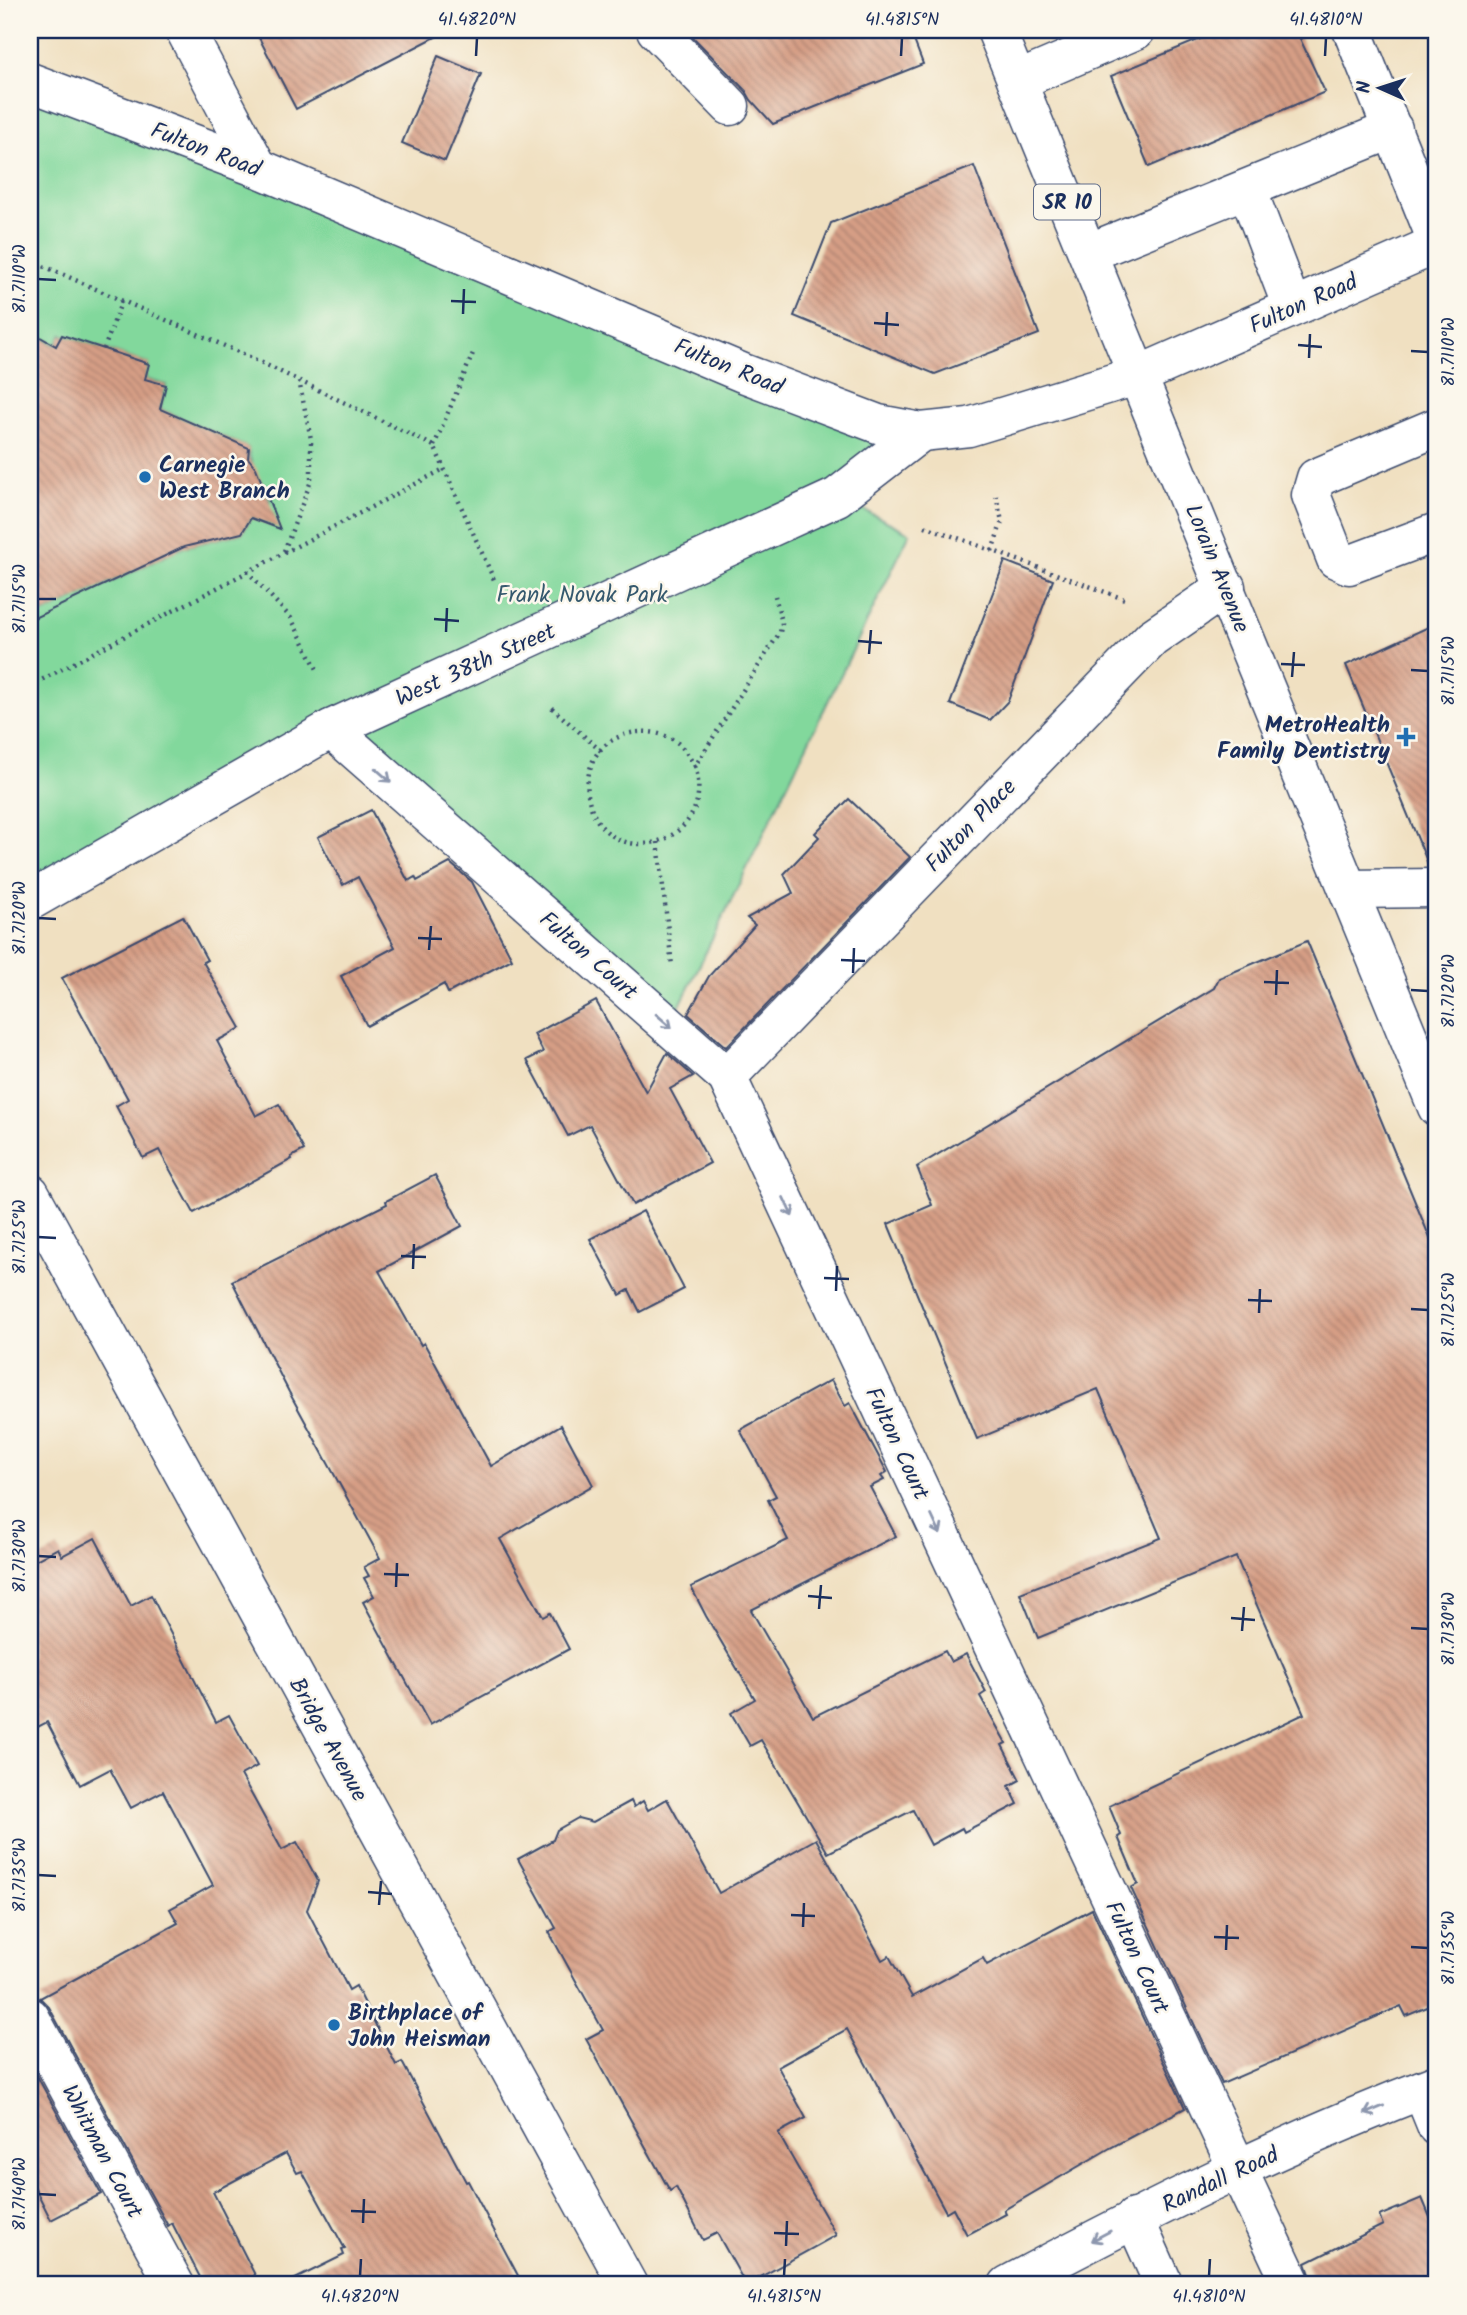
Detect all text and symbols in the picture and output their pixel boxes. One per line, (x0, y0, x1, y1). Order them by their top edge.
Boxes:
text: 41.4820°N (438, 6, 516, 35)
text: 41.4815°N (865, 6, 939, 35)
text: 41.4810°N (1289, 6, 1363, 35)
north arrow (1344, 52, 1414, 122)
text: N (1350, 80, 1380, 94)
street label: Fulton Road (145, 113, 266, 189)
road number: SR 10 (1034, 184, 1100, 220)
text: 81.7110°W (6, 244, 35, 314)
street label: Fulton Road (1244, 265, 1364, 345)
text: 81.7110°W (1435, 317, 1464, 387)
street label: Fulton Road (668, 330, 789, 406)
place label: Carnegie West Branch (159, 448, 290, 510)
marker: Carnegie West Branch (137, 469, 153, 485)
street label: Lorain Avenue (1174, 499, 1258, 639)
text: 81.7115°W (6, 564, 35, 634)
park label: Frank Novak Park (497, 578, 668, 614)
street label: West 38th Street (390, 614, 563, 717)
text: 81.7115°W (1435, 636, 1464, 706)
place label: MetroHealth Family Dentistry (1217, 708, 1390, 770)
marker: MetroHealth Family Dentistry (1396, 727, 1416, 747)
one-way arrow (373, 766, 391, 782)
street label: Fulton Place (917, 771, 1026, 882)
text: 81.7120°W (6, 881, 35, 955)
street label: Fulton Court (530, 903, 646, 1011)
text: 81.7120°W (1435, 954, 1464, 1028)
one-way arrow (655, 1013, 673, 1029)
one-way arrow (782, 1197, 795, 1218)
text: 81.7125°W (6, 1199, 35, 1275)
text: 81.7125°W (1435, 1272, 1464, 1348)
street label: Fulton Court (854, 1381, 939, 1507)
one-way arrow (930, 1513, 943, 1535)
text: 81.7130°W (6, 1519, 35, 1593)
text: 81.7130°W (1435, 1592, 1464, 1666)
street label: Bridge Avenue (278, 1671, 376, 1809)
text: 81.7135°W (6, 1838, 35, 1912)
street label: Fulton Court (1094, 1895, 1179, 2021)
text: 81.7135°W (1435, 1911, 1464, 1985)
place label: Birthplace of John Heisman (348, 1996, 491, 2058)
marker: Birthplace of John Heisman (326, 2017, 342, 2033)
street label: Whitman Court (51, 2079, 152, 2226)
one-way arrow (1364, 2105, 1385, 2118)
street label: Randall Road (1156, 2138, 1286, 2224)
text: 81.7140°W (6, 2157, 35, 2231)
one-way arrow (1091, 2230, 1112, 2243)
text: 41.4820°N (321, 2283, 399, 2312)
text: 41.4815°N (747, 2283, 821, 2312)
text: 41.4810°N (1172, 2283, 1246, 2312)

